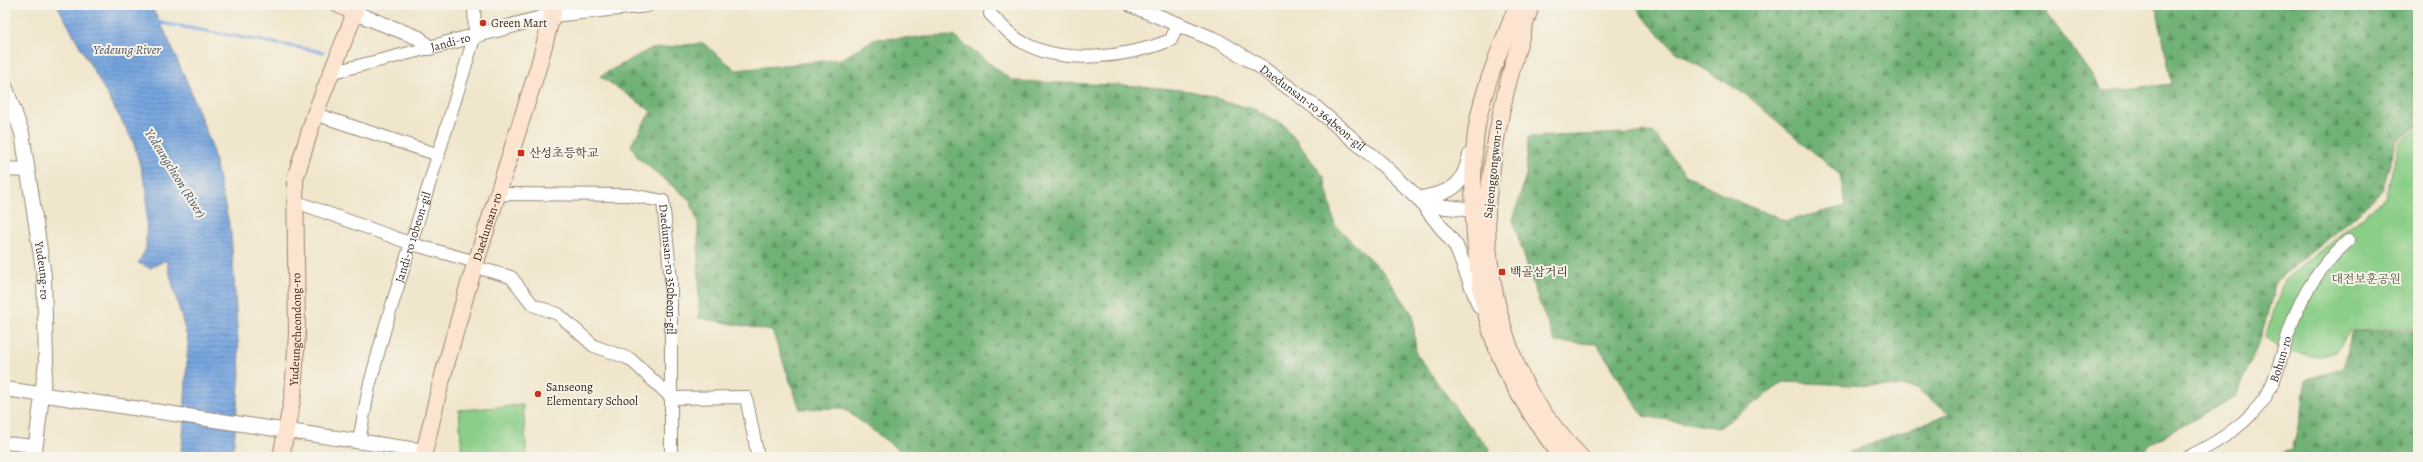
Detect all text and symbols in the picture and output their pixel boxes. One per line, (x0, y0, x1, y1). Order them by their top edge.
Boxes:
place label: Green Mart (491, 15, 547, 31)
marker: Green Mart (478, 18, 488, 28)
street label: Jandi-ro (429, 29, 472, 55)
water label: Yedeung River (93, 41, 161, 58)
street label: Daedunsan-ro 364beon-gil (1257, 61, 1369, 154)
street label: Sajeonggongwon-ro (1480, 119, 1506, 219)
water label: Yedeungcheon (River) (141, 125, 210, 221)
place label: 산성초등학교 (529, 145, 599, 161)
marker: 산성초등학교 (516, 148, 526, 158)
street label: Jandi-ro 10beon-gil (391, 190, 434, 285)
street label: Daedunsan-ro (469, 191, 506, 263)
street label: Daedunsan-ro 350beon-gil (655, 203, 679, 335)
street label: Yudeung-ro (31, 239, 53, 300)
place label: 백골삼거리 (1510, 264, 1568, 280)
marker: 백골삼거리 (1497, 267, 1507, 277)
park label: 대전보훈공원 (2331, 271, 2401, 287)
street label: Yudeungcheondong-ro (286, 273, 305, 387)
street label: Bohun-ro (2266, 334, 2295, 385)
place label: Sanseong Elementary School (546, 379, 638, 409)
marker: Sanseong Elementary School (533, 389, 543, 399)

